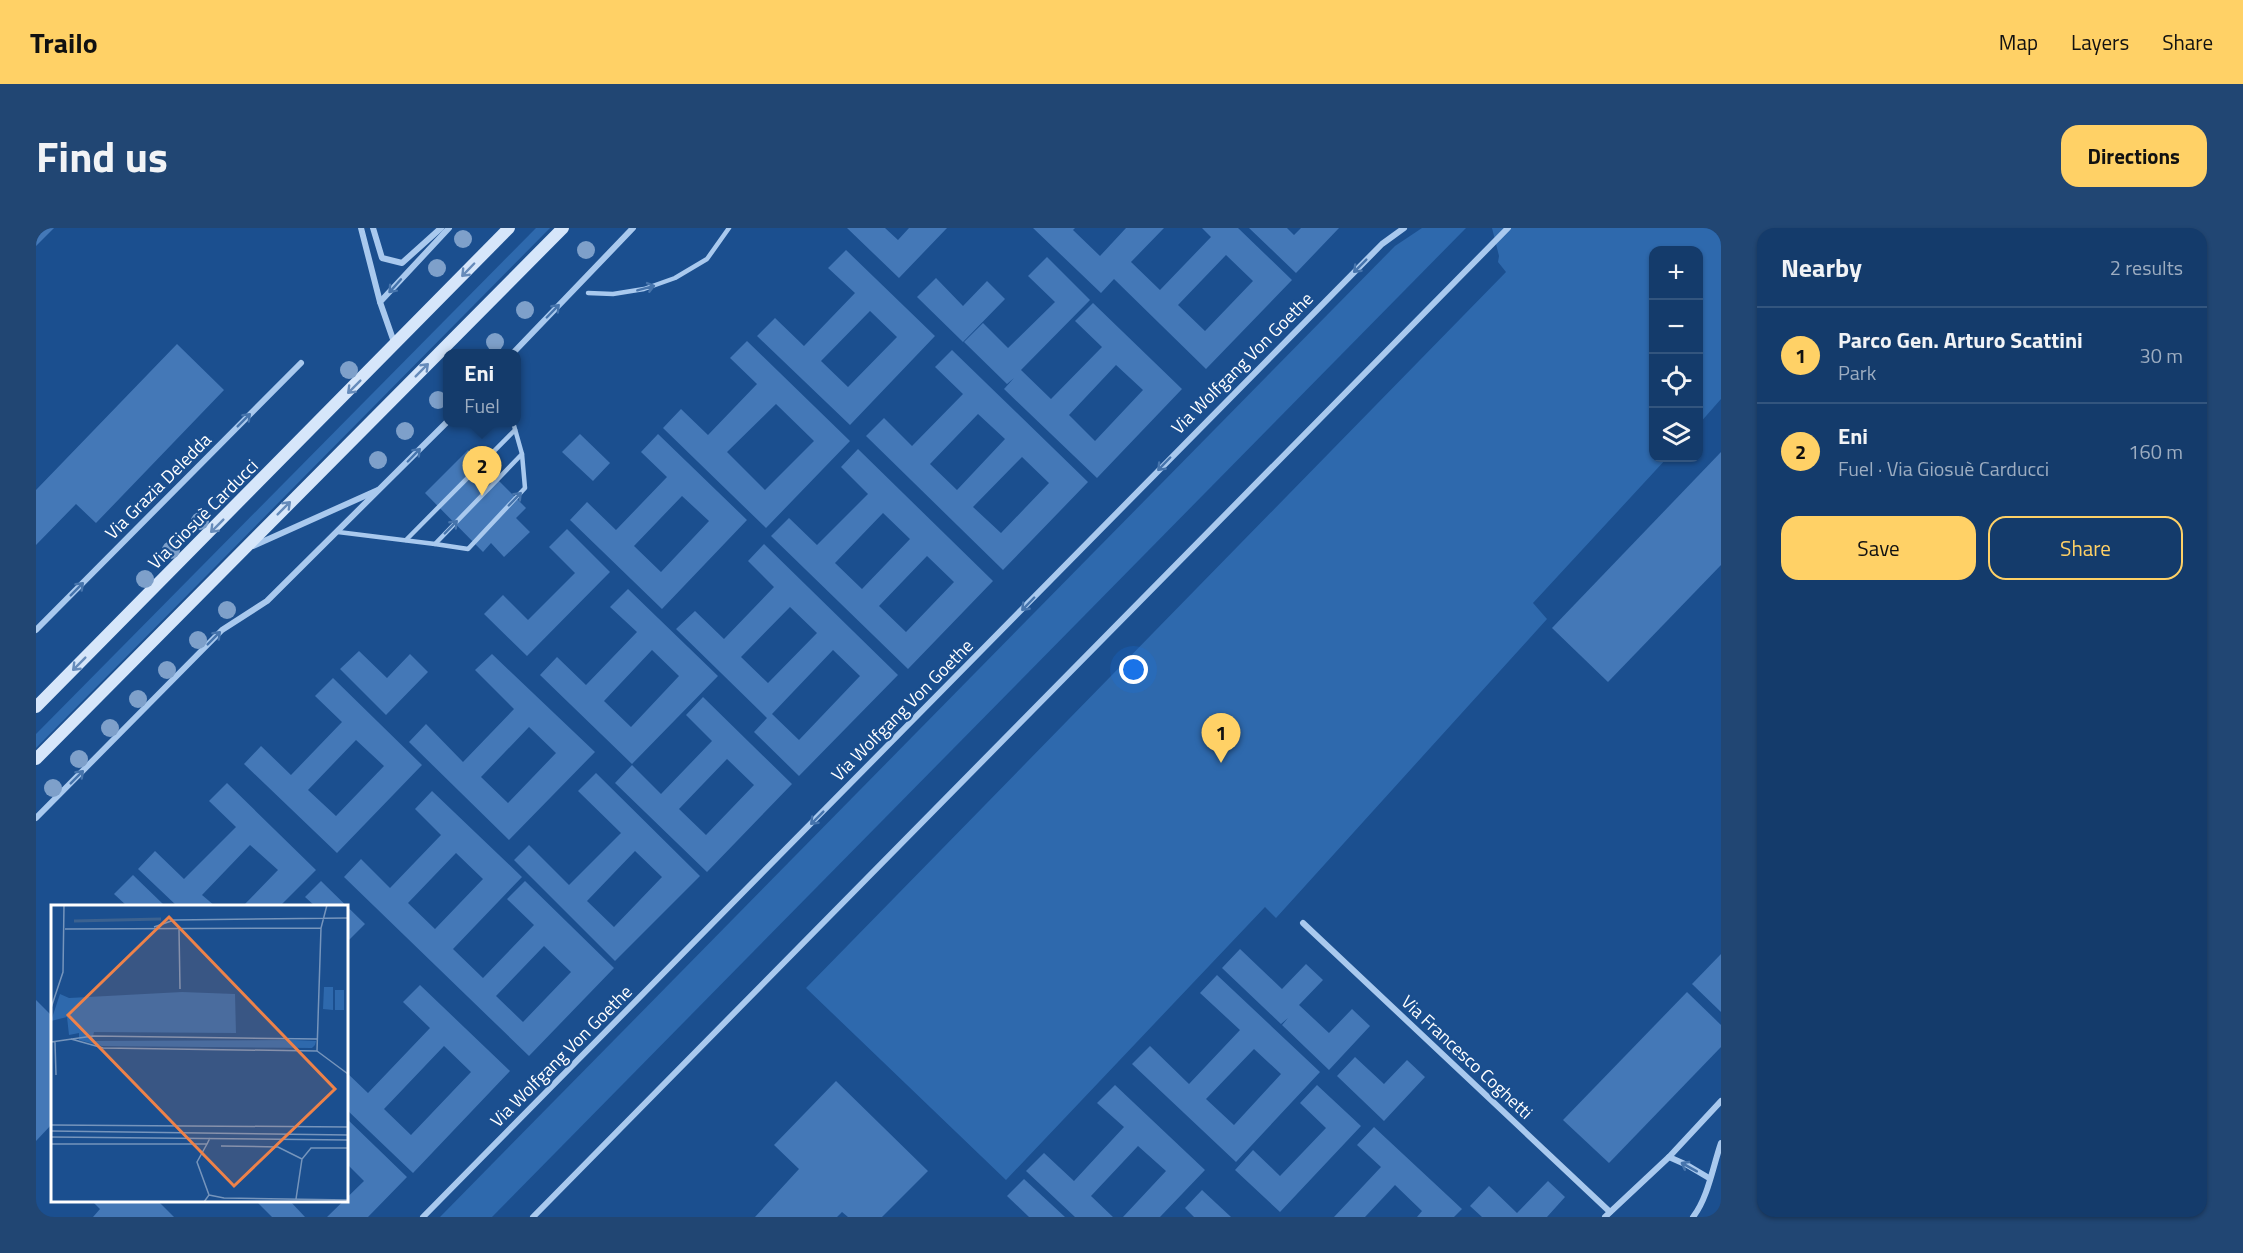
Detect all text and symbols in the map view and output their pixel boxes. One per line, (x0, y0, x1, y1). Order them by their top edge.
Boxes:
text: Trailo (30, 21, 98, 64)
text: Map (1999, 26, 2038, 58)
text: Layers (2071, 26, 2129, 58)
text: Share (2162, 26, 2213, 58)
text: Find us (36, 124, 168, 188)
button: Directions (2061, 125, 2207, 187)
map controls (1649, 246, 1703, 462)
button: + (1649, 246, 1703, 300)
text: Nearby (1781, 248, 1862, 287)
text: 2 results (2110, 252, 2183, 283)
one-way arrow (1353, 258, 1367, 273)
one-way arrow (461, 262, 475, 277)
one-way arrow (388, 278, 402, 293)
one-way arrow (636, 281, 655, 293)
street label: Via Wolfgang Von Goethe (1165, 286, 1319, 440)
button: − (1649, 300, 1703, 354)
one-way arrow (545, 304, 559, 319)
text: Parco Gen. Arturo Scattini (1838, 323, 2083, 357)
text: 1 (1795, 340, 1806, 371)
text: 30 m (2139, 340, 2183, 371)
popup (443, 349, 521, 427)
button: locate (1649, 354, 1703, 408)
text: Eni (464, 356, 494, 390)
text: Park (1838, 357, 1876, 388)
one-way arrow (414, 363, 429, 378)
one-way arrow (346, 379, 361, 394)
text: Fuel (464, 390, 500, 421)
button: layers (1649, 408, 1703, 462)
one-way arrow (237, 413, 251, 428)
text: Eni (1838, 419, 1868, 453)
street label: Via Grazia Deledda (99, 427, 217, 545)
text: 2 (1795, 436, 1806, 467)
text: 160 m (2128, 436, 2183, 467)
pin: 2 (462, 446, 502, 496)
one-way arrow (407, 447, 422, 462)
street label: Via Giosuè Carducci (142, 453, 264, 575)
text: Fuel · Via Giosuè Carducci (1838, 453, 2049, 484)
one-way arrow (1157, 457, 1171, 472)
one-way arrow (507, 492, 522, 507)
one-way arrow (277, 501, 292, 516)
button: Save (1781, 516, 1976, 580)
button: Share (1988, 516, 2183, 580)
one-way arrow (209, 518, 224, 533)
one-way arrow (444, 520, 459, 535)
one-way arrow (70, 581, 85, 596)
one-way arrow (1020, 596, 1035, 611)
one-way arrow (207, 630, 221, 645)
street label: Via Wolfgang Von Goethe (825, 633, 979, 787)
your location (1119, 655, 1148, 684)
one-way arrow (72, 656, 87, 671)
pin: 1 (1202, 714, 1240, 763)
one-way arrow (70, 769, 84, 784)
one-way arrow (810, 810, 825, 825)
inset map (51, 905, 348, 1202)
street label: Via Wolfgang Von Goethe (484, 979, 638, 1133)
street label: Via Francesco Coghetti (1395, 989, 1539, 1125)
one-way arrow (1681, 1161, 1699, 1172)

